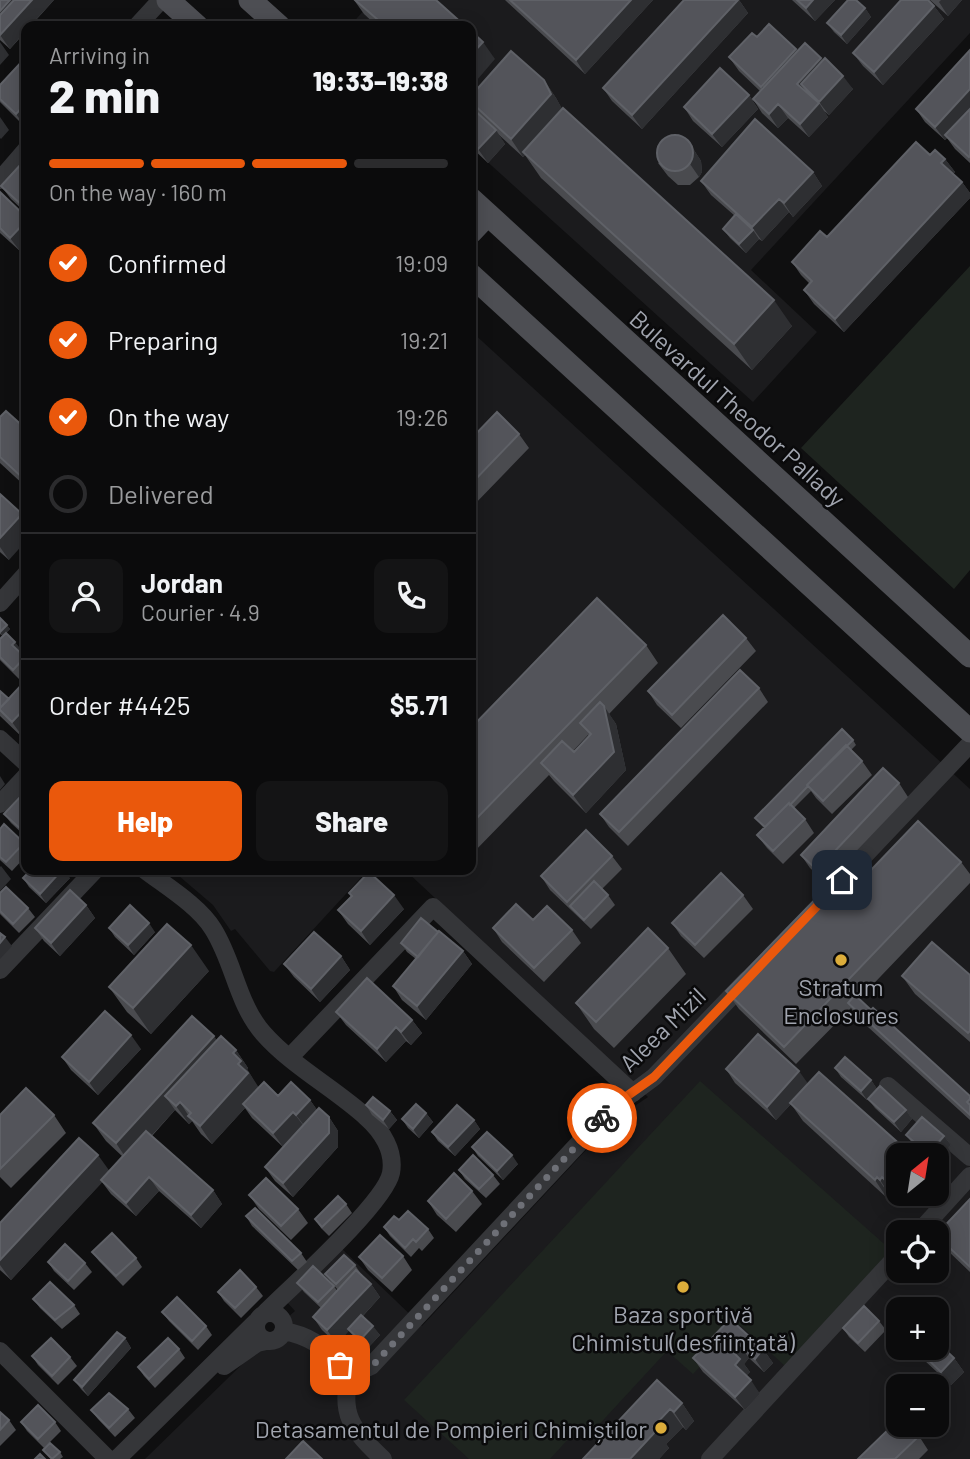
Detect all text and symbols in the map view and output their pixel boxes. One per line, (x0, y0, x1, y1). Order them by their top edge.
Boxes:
text: Arriving in (49, 41, 150, 69)
text: 19:33–19:38 (313, 65, 448, 96)
text: 2 min (49, 67, 160, 122)
text: On the way · 160 m (49, 178, 227, 206)
icon: check (49, 244, 87, 282)
text: Confirmed (108, 247, 227, 278)
text: 19:09 (395, 249, 448, 277)
street label: Bulevardul Theodor Pallady (624, 304, 852, 512)
icon: check (49, 321, 87, 359)
text: Preparing (108, 324, 218, 355)
text: 19:21 (400, 326, 448, 354)
icon: check (49, 398, 87, 436)
text: On the way (108, 401, 229, 432)
text: 19:26 (396, 403, 448, 431)
text: Delivered (108, 478, 214, 509)
button: person (49, 559, 123, 633)
button: phone (374, 559, 448, 633)
text: Jordan (141, 567, 223, 598)
text: Courier · 4.9 (141, 598, 260, 626)
text: Order #4425 (49, 689, 190, 720)
text: $5.71 (390, 689, 448, 720)
button: Help (49, 781, 242, 861)
button: Share (256, 781, 448, 861)
pin (812, 850, 872, 910)
icon: home (823, 861, 861, 899)
marker: Stratum Enclosures (833, 952, 849, 968)
place label: Stratum Enclosures (783, 972, 899, 1029)
street label: Aleea Mizil (613, 981, 711, 1077)
courier (567, 1083, 637, 1153)
icon: bike (583, 1099, 621, 1137)
north arrow (886, 1143, 948, 1206)
map controls (886, 1143, 949, 1437)
button: locate (886, 1220, 949, 1283)
marker: Baza sportivă Chimistul(desființată) (675, 1279, 691, 1295)
button: + (886, 1297, 949, 1360)
place label: Baza sportivă Chimistul(desființată) (571, 1299, 796, 1356)
pin (310, 1335, 370, 1395)
icon: bag (321, 1346, 359, 1384)
button: − (886, 1374, 949, 1437)
place label: Detasamentul de Pompieri Chimiștilor (255, 1414, 647, 1443)
marker: Detasamentul de Pompieri Chimiștilor (653, 1420, 669, 1436)

